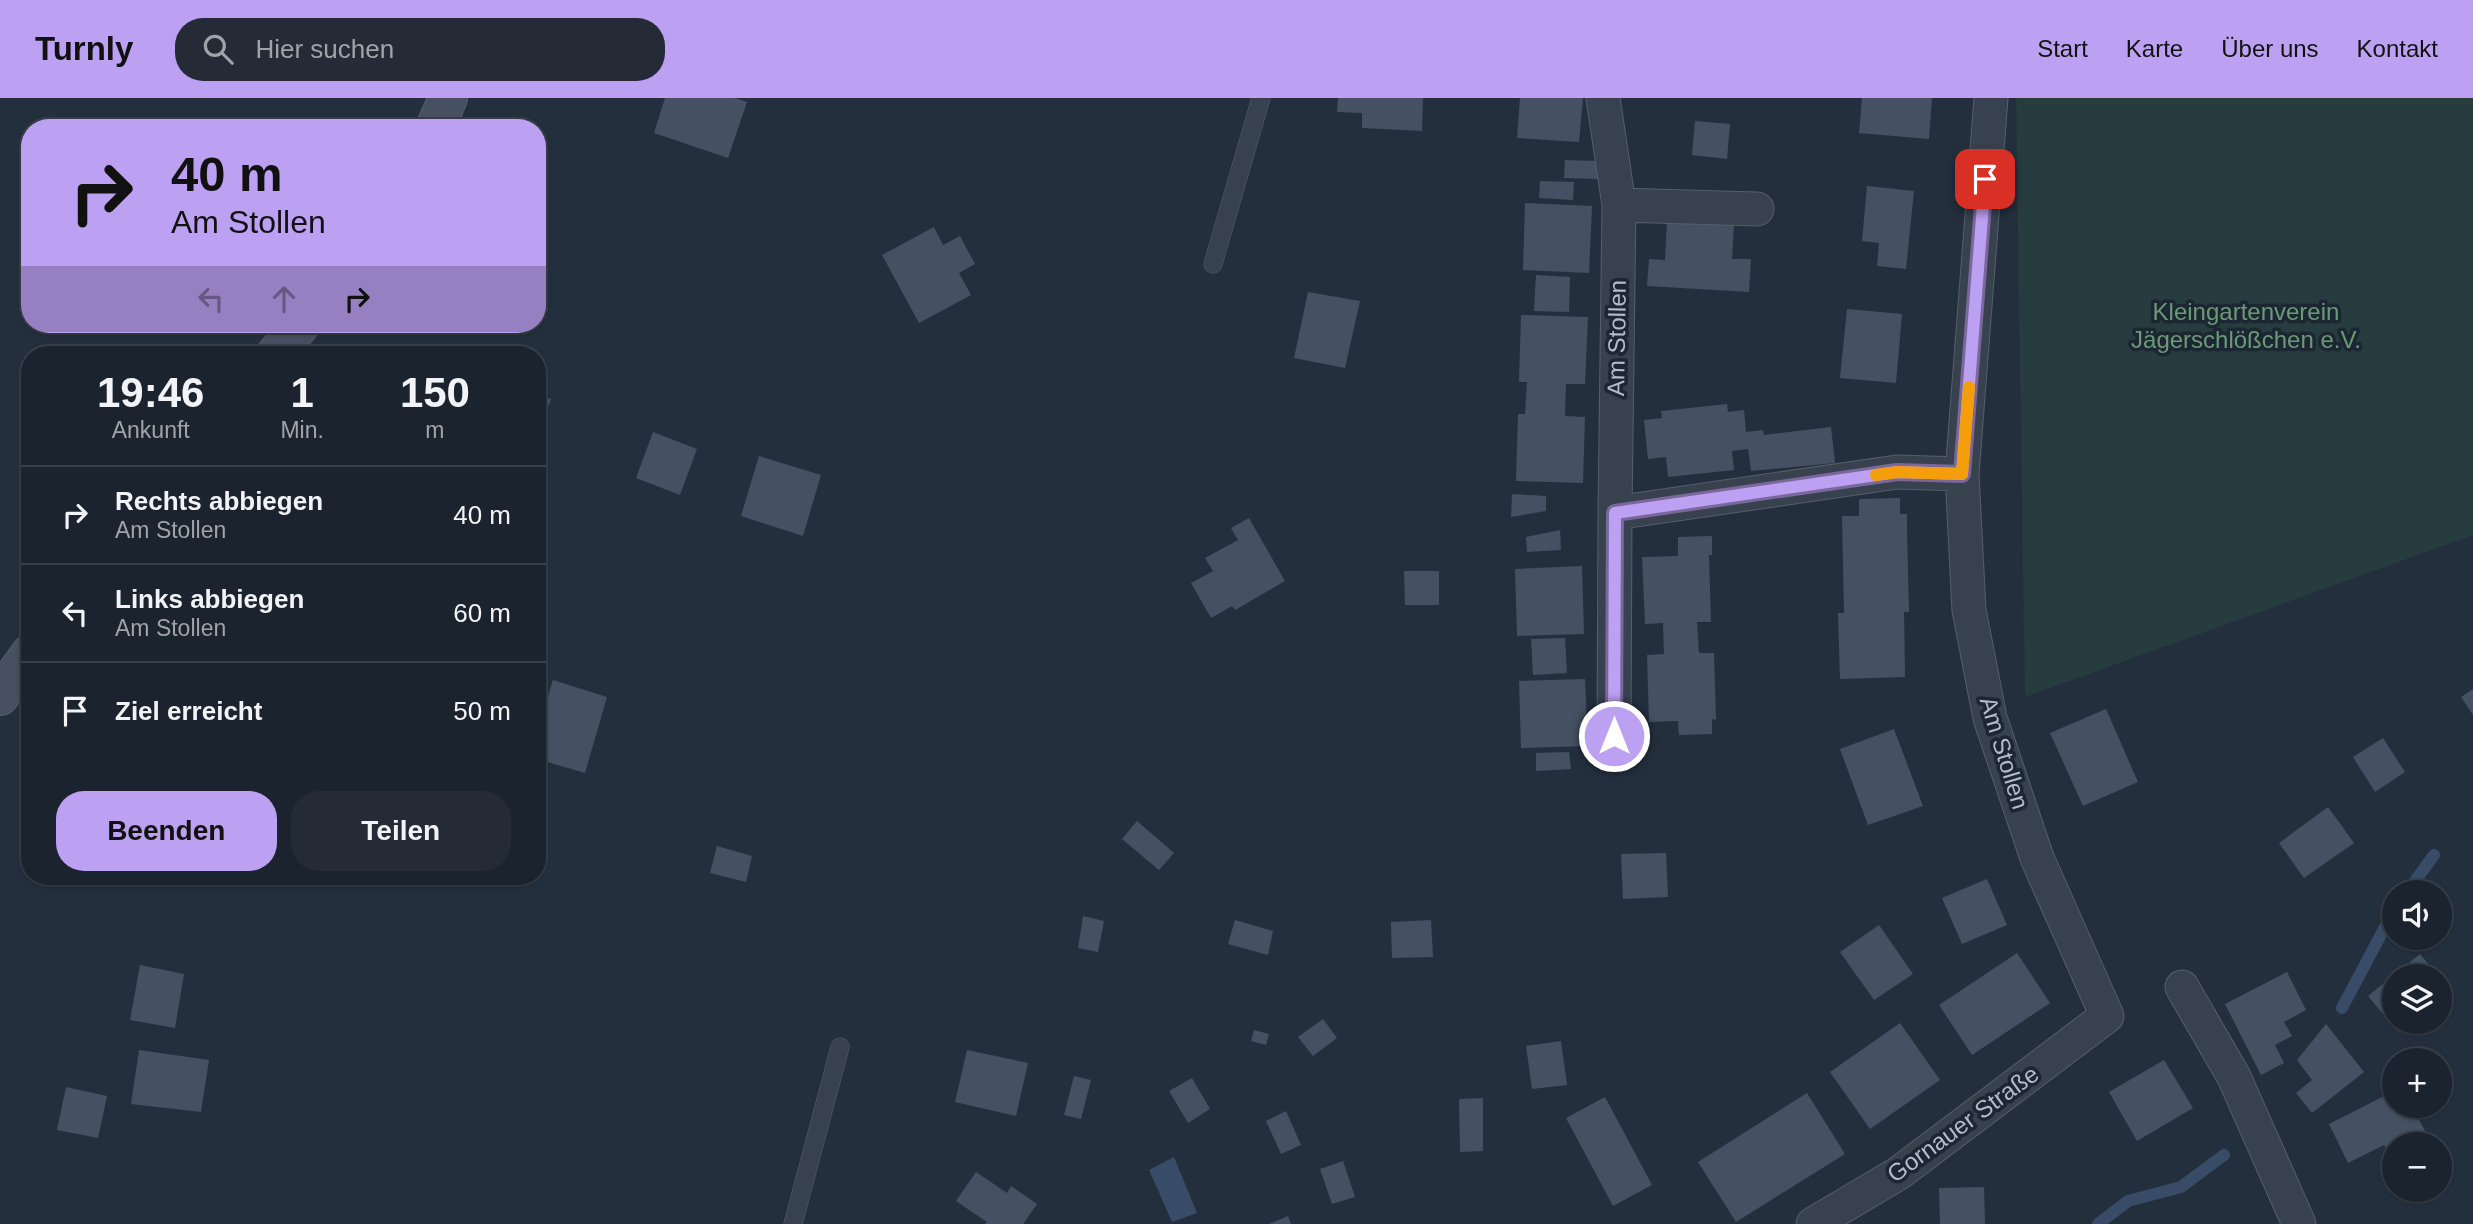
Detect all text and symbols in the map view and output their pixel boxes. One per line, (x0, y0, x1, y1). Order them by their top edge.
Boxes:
search box (175, 18, 665, 81)
text: Turnly (35, 30, 133, 67)
icon: search (199, 30, 237, 68)
text: Hier suchen (255, 34, 394, 64)
text: Start (2037, 35, 2088, 62)
text: Karte (2126, 35, 2183, 62)
text: Über uns (2221, 35, 2319, 62)
text: Kontakt (2357, 35, 2438, 62)
icon: right (56, 147, 147, 238)
text: 40 m (171, 147, 283, 201)
pin (1955, 149, 2015, 209)
icon: arrive (1966, 160, 2004, 198)
text: Am Stollen (171, 204, 326, 240)
icon: left (192, 280, 230, 318)
icon: ahead (265, 280, 303, 318)
icon: right (338, 280, 376, 318)
street label: Am Stollen (1602, 280, 1631, 396)
park label: Kleingartenverein Jägerschlößchen e.V. (2131, 298, 2361, 353)
text: 19:46 (97, 369, 204, 416)
text: 1 (290, 369, 314, 416)
text: 150 (400, 369, 470, 416)
text: Ankunft (112, 417, 190, 443)
text: Min. (280, 417, 324, 443)
text: m (425, 417, 445, 443)
text: Rechts abbiegen (115, 486, 323, 516)
icon: right (56, 496, 94, 534)
text: 40 m (453, 500, 511, 530)
text: Am Stollen (115, 517, 226, 543)
text: Links abbiegen (115, 584, 304, 614)
icon: left (56, 594, 94, 632)
text: 60 m (453, 598, 511, 628)
text: Am Stollen (115, 615, 226, 641)
icon: arrive (56, 692, 94, 730)
street label: Am Stollen (1975, 693, 2034, 812)
text: Ziel erreicht (115, 696, 262, 726)
text: 50 m (453, 696, 511, 726)
position arrow (1577, 699, 1651, 773)
button: Beenden (56, 791, 277, 871)
button: Teilen (291, 791, 511, 871)
map controls (2382, 880, 2452, 1202)
button: sound (2382, 880, 2452, 950)
button: layers (2382, 964, 2452, 1034)
button: + (2382, 1048, 2452, 1118)
street label: Gornauer Straße (1882, 1060, 2043, 1187)
button: − (2382, 1132, 2452, 1202)

